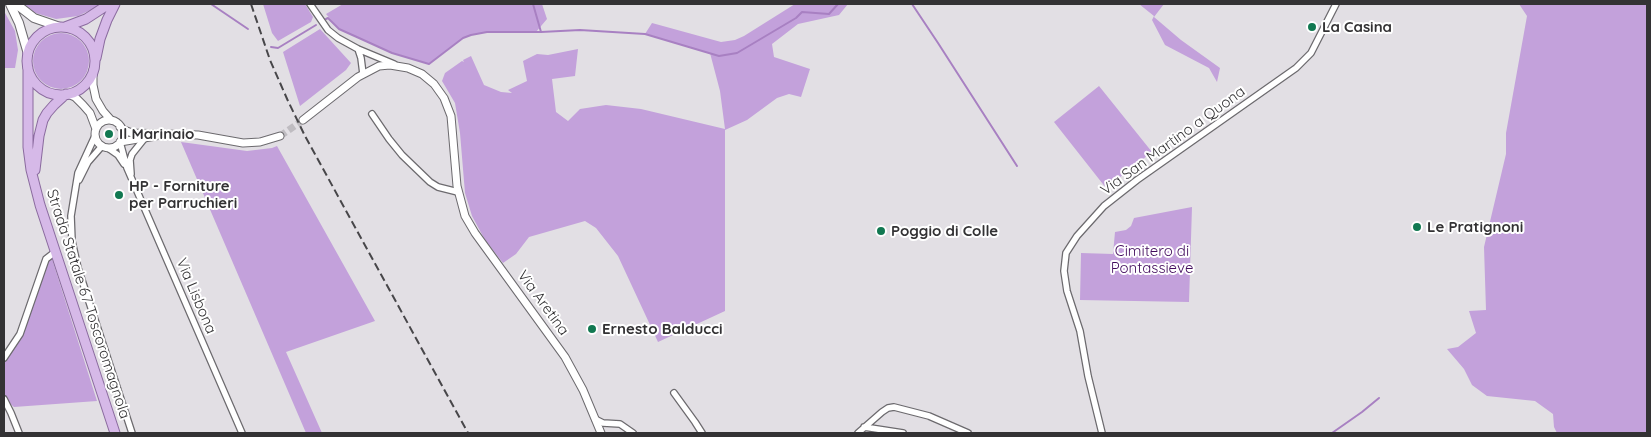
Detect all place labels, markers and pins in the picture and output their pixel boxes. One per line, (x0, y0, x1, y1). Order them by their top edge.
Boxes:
place label: La Casina (1322, 18, 1392, 36)
marker: La Casina (1306, 21, 1318, 33)
place label: Il Marinaio (119, 125, 194, 143)
marker: Il Marinaio (103, 128, 115, 140)
place label: HP - Forniture per Parruchieri (129, 177, 237, 212)
marker: HP - Forniture per Parruchieri (113, 189, 125, 201)
place label: Le Pratignoni (1427, 218, 1523, 236)
marker: Le Pratignoni (1411, 221, 1423, 233)
place label: Poggio di Colle (891, 222, 998, 240)
marker: Poggio di Colle (875, 225, 887, 237)
place label: Ernesto Balducci (602, 320, 722, 338)
marker: Ernesto Balducci (586, 323, 598, 335)

